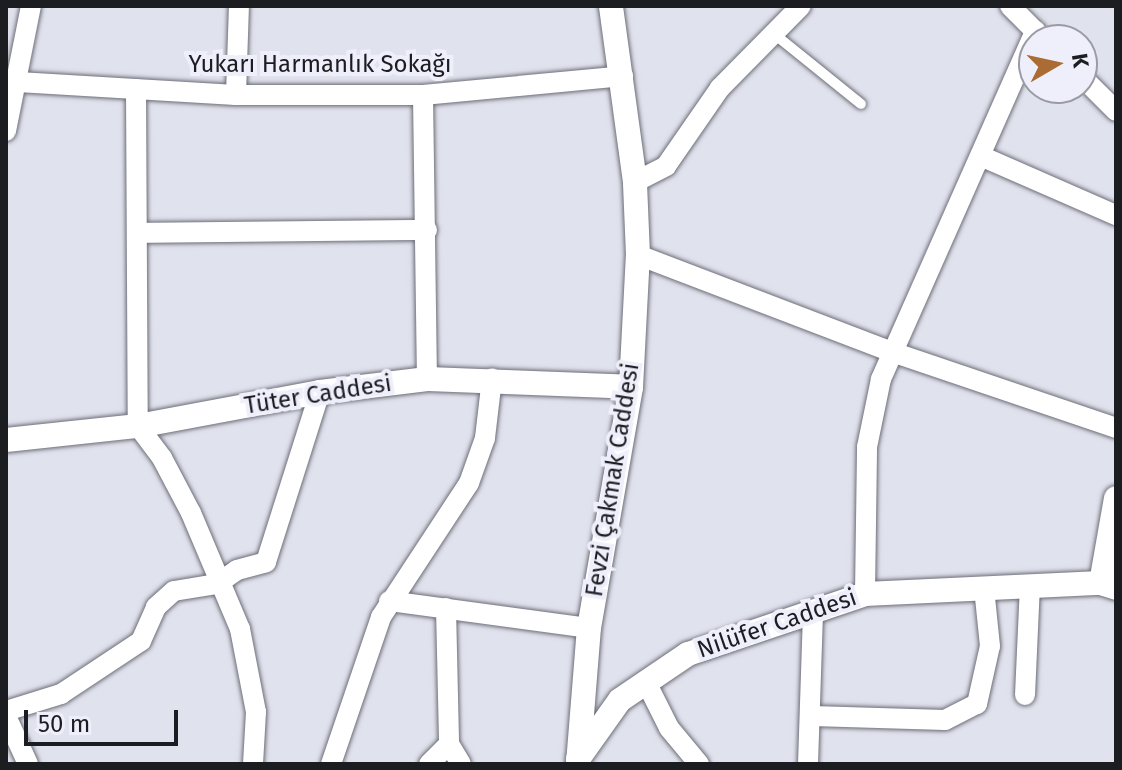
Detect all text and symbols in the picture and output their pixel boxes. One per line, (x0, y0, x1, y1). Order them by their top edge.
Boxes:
north arrow (1018, 24, 1098, 104)
street label: Yukarı Harmanlık Sokağı (188, 51, 452, 79)
text: K (1066, 51, 1095, 69)
street label: Fevzi Çakmak Caddesi (580, 361, 646, 599)
street label: Tüter Caddesi (242, 369, 394, 421)
street label: Nilüfer Caddesi (694, 583, 860, 665)
scale bar (28, 694, 182, 744)
text: 50 m (38, 710, 90, 738)

